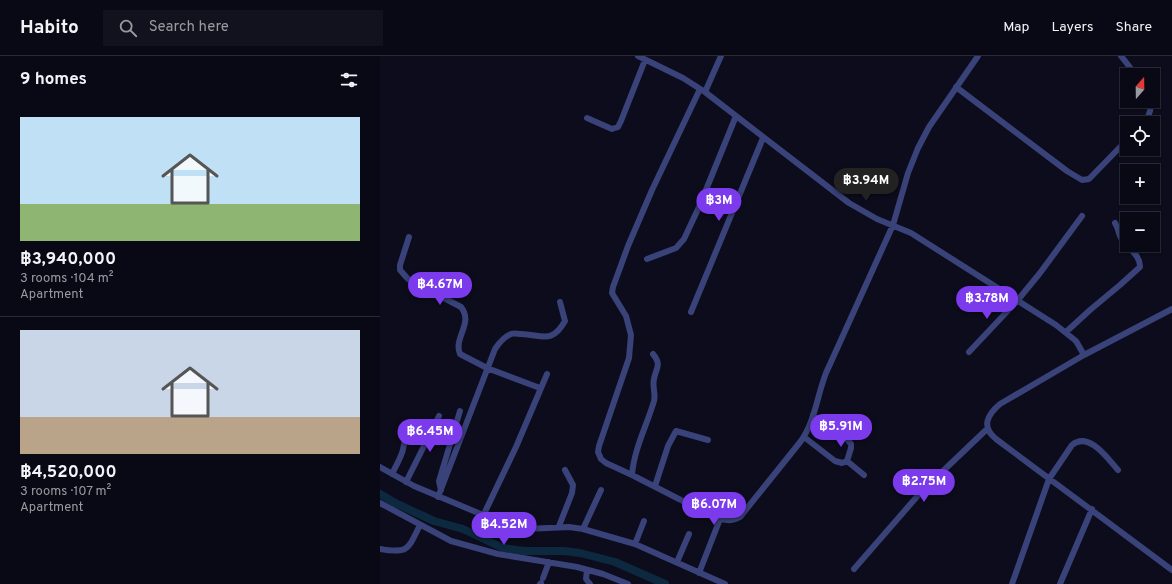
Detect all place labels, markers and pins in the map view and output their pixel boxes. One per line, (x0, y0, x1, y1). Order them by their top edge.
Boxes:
pin: ฿3.94M (833, 168, 899, 202)
pin: ฿3M (700, 188, 738, 222)
pin: ฿4.67M (407, 272, 473, 306)
pin: ฿3.78M (954, 286, 1020, 320)
pin: ฿5.91M (808, 414, 874, 448)
pin: ฿6.45M (397, 419, 463, 453)
pin: ฿2.75M (891, 469, 957, 503)
pin: ฿6.07M (681, 492, 747, 526)
pin: ฿4.52M (471, 512, 537, 546)

